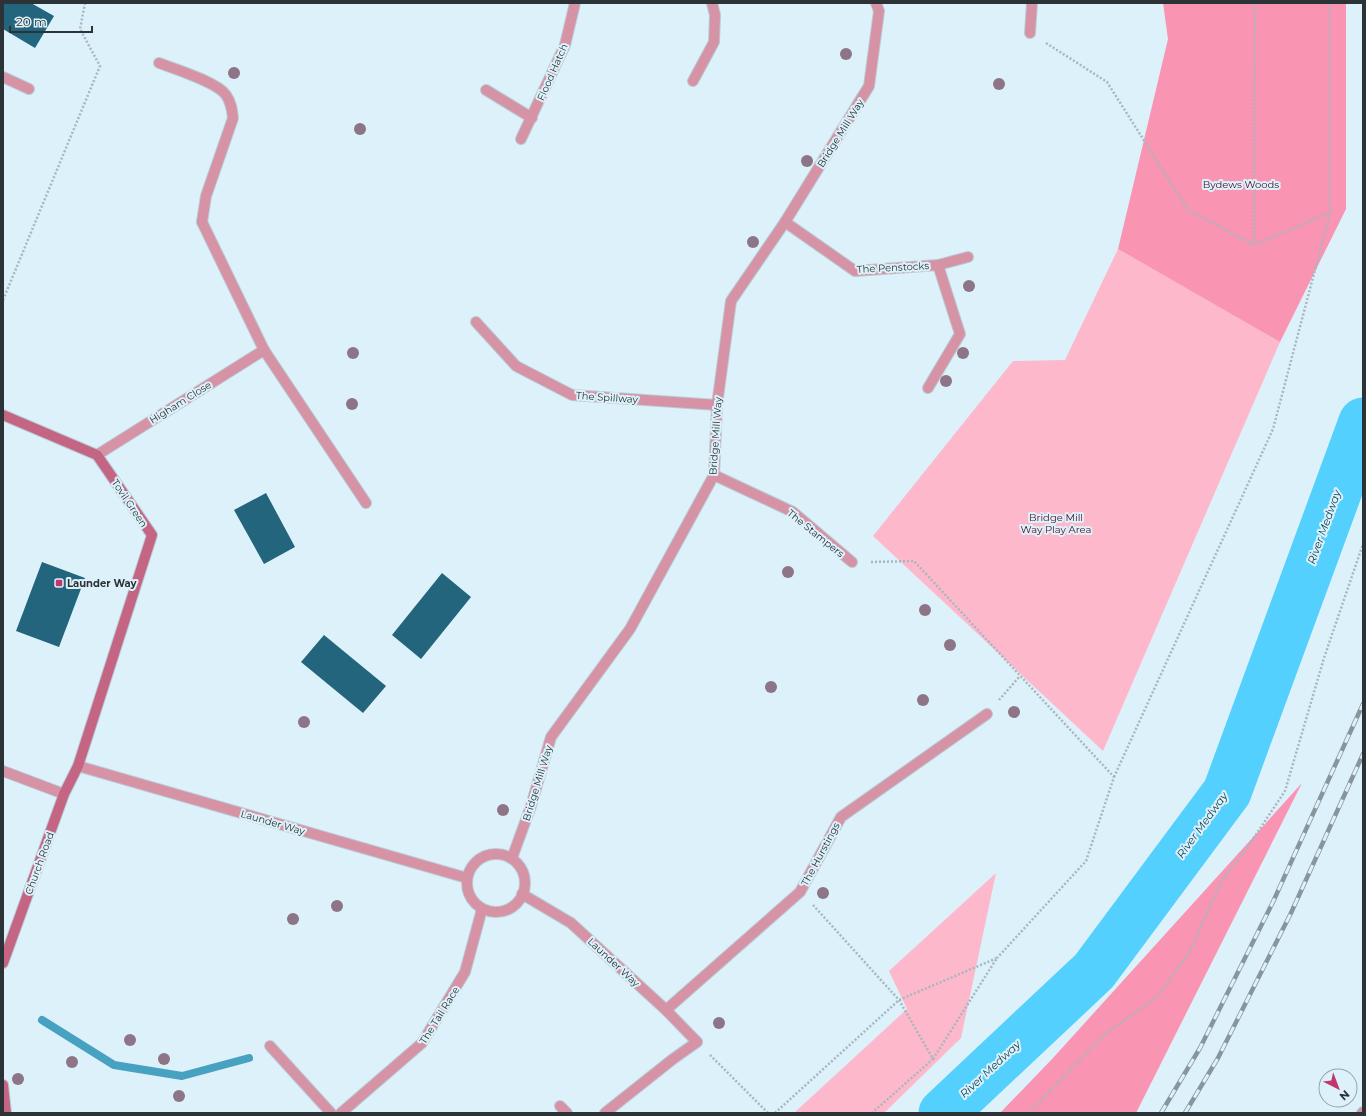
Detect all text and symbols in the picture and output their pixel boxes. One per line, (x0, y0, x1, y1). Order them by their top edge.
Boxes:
scale bar (10, 8, 92, 34)
text: 20 m (16, 14, 47, 29)
street label: Flood Hatch (534, 42, 571, 103)
street label: Bridge Mill Way (814, 96, 867, 170)
park label: Bydews Woods (1203, 178, 1279, 191)
street label: The Penstocks (857, 259, 930, 276)
street label: Higham Close (147, 378, 214, 427)
street label: The Spillway (576, 389, 639, 406)
street label: Bridge Mill Way (706, 396, 725, 476)
street label: Tovil Green (109, 477, 150, 530)
water label: River Medway (1304, 487, 1344, 566)
street label: The Stampers (785, 507, 847, 560)
park label: Bridge Mill Way Play Area (1021, 511, 1091, 536)
place label: Launder Way (67, 577, 138, 590)
marker: Launder Way (54, 578, 64, 588)
street label: Bridge Mill Way (520, 743, 555, 823)
water label: River Medway (1173, 788, 1231, 861)
street label: Launder Way (239, 807, 307, 838)
street label: The Hurstings (798, 820, 843, 888)
street label: Church Road (22, 830, 57, 896)
street label: Launder Way (585, 935, 643, 990)
street label: The Tail Race (417, 984, 462, 1046)
water label: River Medway (957, 1037, 1024, 1101)
north arrow (1318, 1068, 1358, 1108)
text: N (1337, 1087, 1353, 1104)

